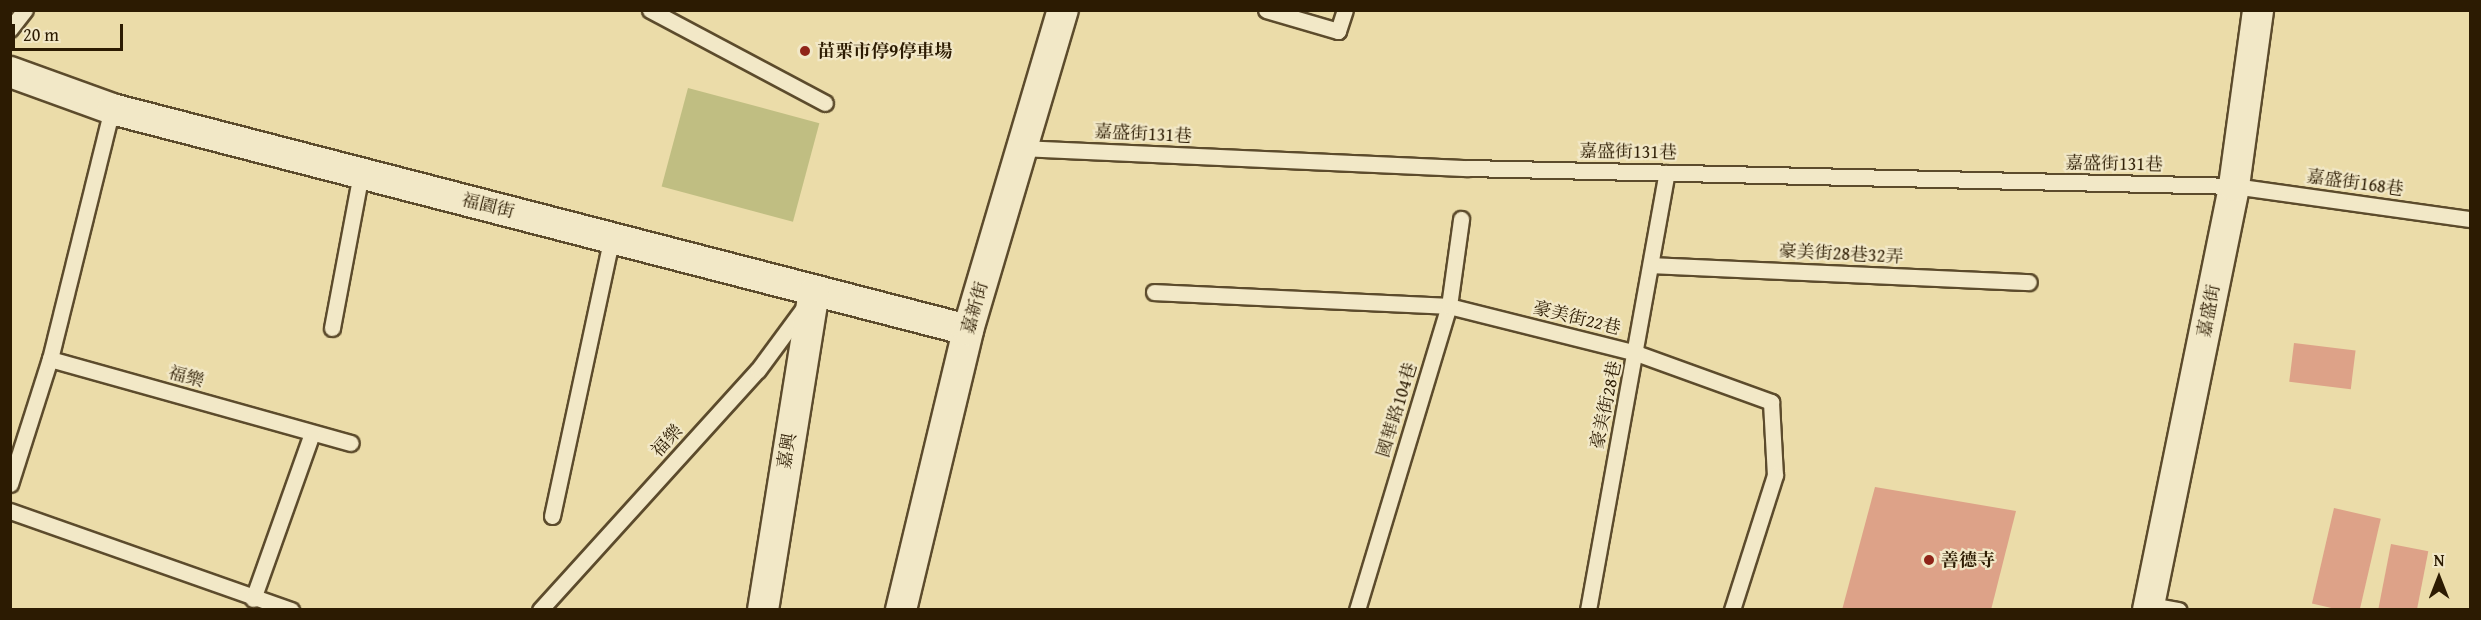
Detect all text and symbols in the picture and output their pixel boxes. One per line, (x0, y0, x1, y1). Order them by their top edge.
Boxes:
scale bar (15, 12, 126, 50)
text: 20 m (23, 21, 59, 48)
place label: 苗栗市停9停車場 (817, 40, 952, 62)
marker: 苗栗市停9停車場 (798, 44, 812, 58)
street label: 嘉盛街131巷 (1094, 121, 1192, 147)
street label: 嘉盛街131巷 (1579, 140, 1677, 164)
street label: 嘉盛街131巷 (2065, 152, 2163, 176)
street label: 嘉盛街168巷 (2305, 165, 2405, 201)
street label: 福園街 (459, 189, 517, 223)
street label: 豪美街28巷32弄 (1778, 240, 1904, 268)
street label: 嘉新街 (957, 279, 993, 337)
street label: 嘉盛街 (2193, 282, 2225, 340)
street label: 豪美街22巷 (1531, 297, 1623, 339)
street label: 豪美街28巷 (1586, 359, 1626, 451)
street label: 國華路104巷 (1372, 360, 1422, 460)
street label: 福樂 (166, 362, 206, 392)
street label: 福樂 (647, 420, 687, 462)
street label: 嘉興 (773, 431, 801, 471)
north arrow (2409, 548, 2469, 608)
text: N (2434, 548, 2444, 572)
place label: 善德寺 (1941, 549, 1995, 571)
marker: 善德寺 (1922, 553, 1936, 567)

